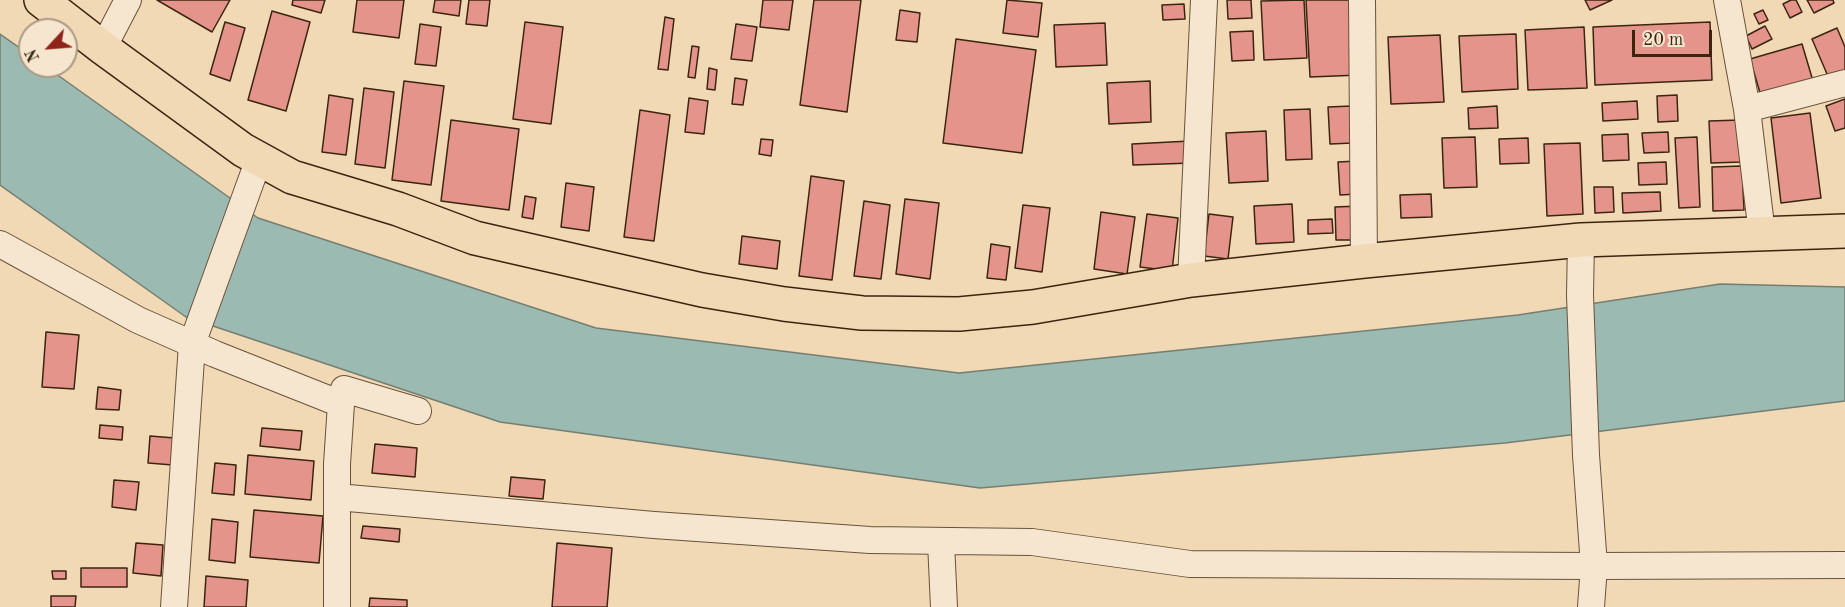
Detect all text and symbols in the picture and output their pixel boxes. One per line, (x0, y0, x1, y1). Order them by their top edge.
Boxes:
north arrow (18, 18, 78, 78)
scale bar (1635, 18, 1714, 56)
text: 20 m (1643, 31, 1683, 49)
text: N (24, 46, 43, 64)

